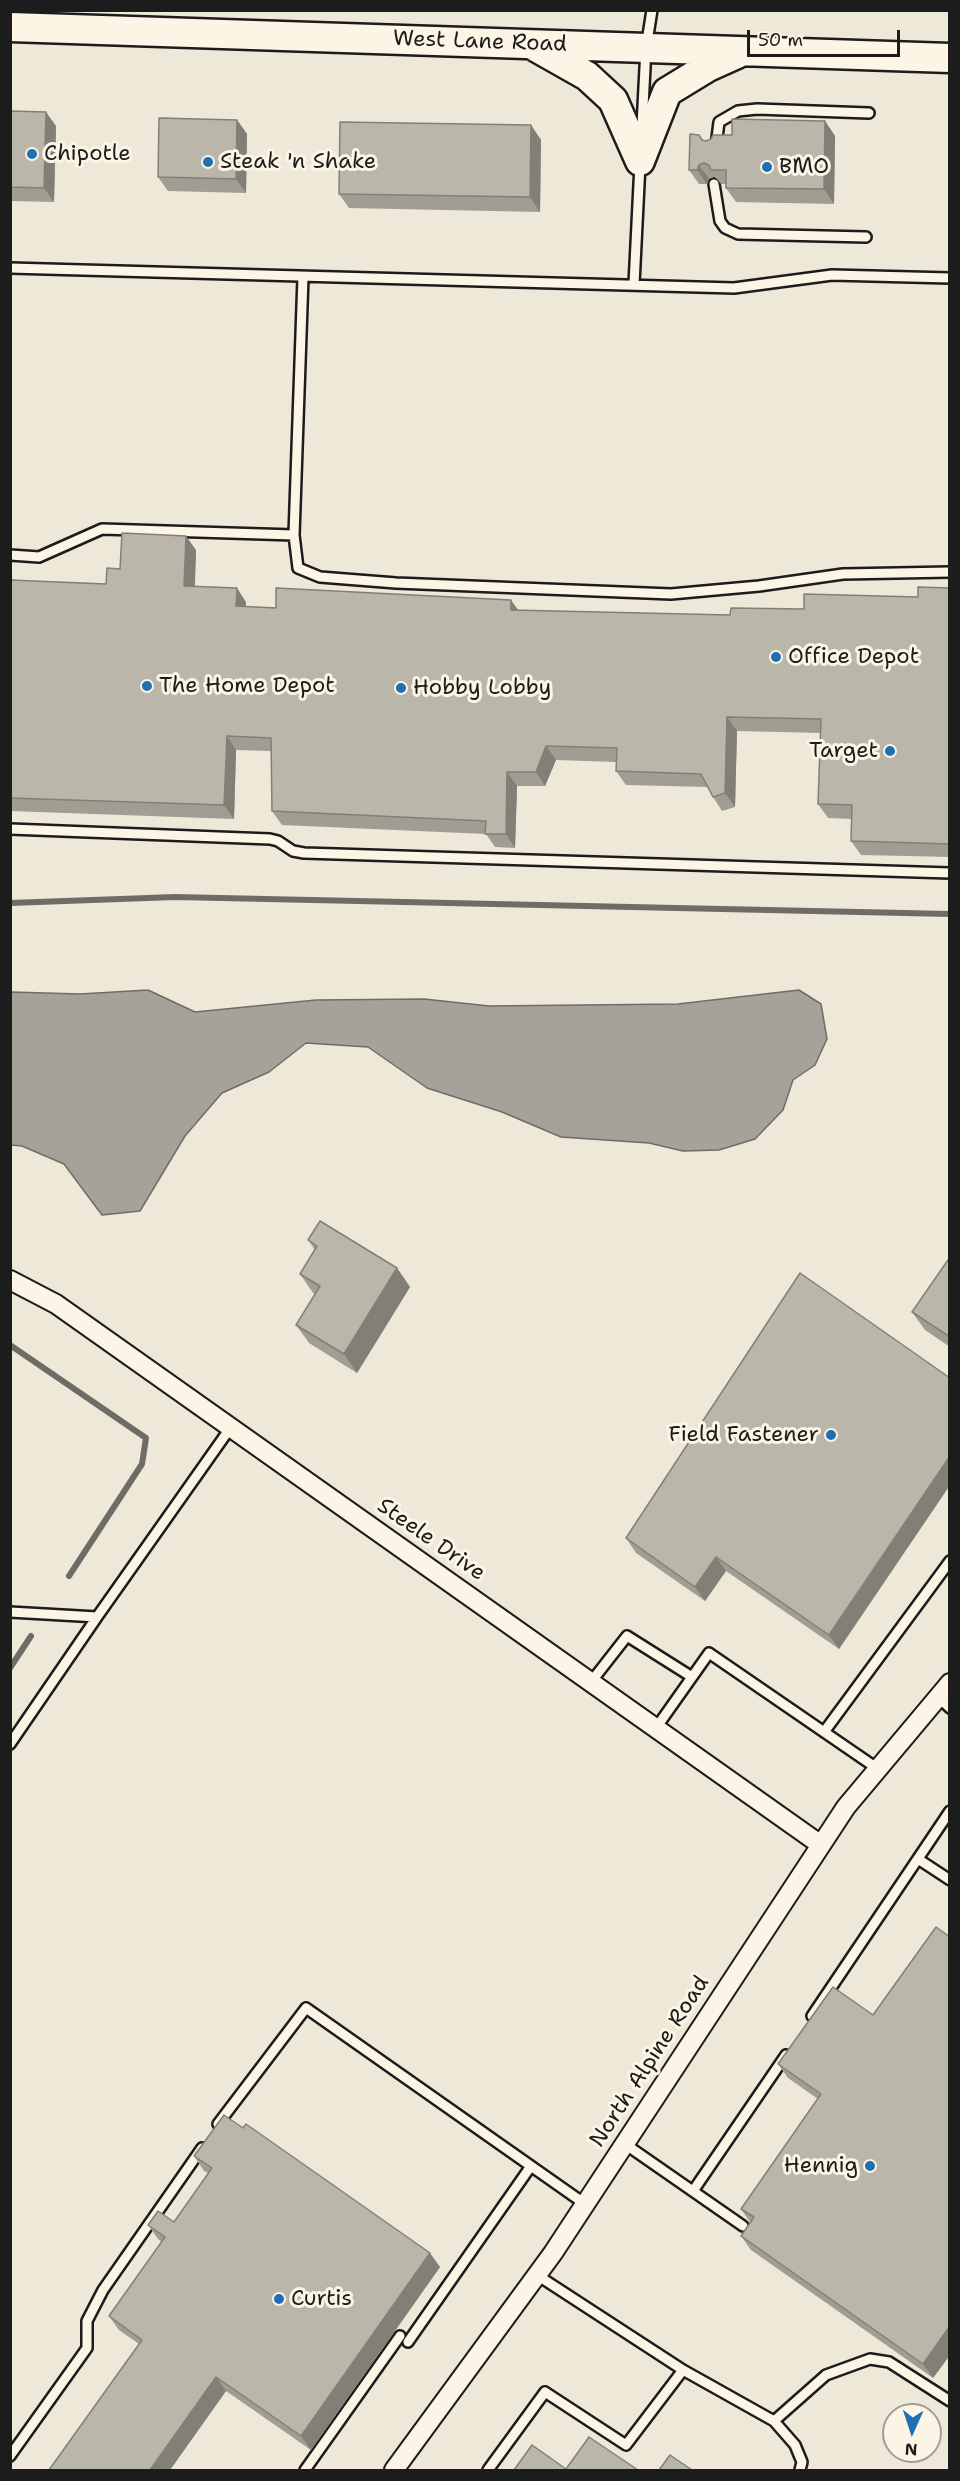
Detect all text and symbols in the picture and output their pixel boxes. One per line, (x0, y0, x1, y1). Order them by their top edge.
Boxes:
scale bar (750, 18, 903, 56)
street label: West Lane Road (393, 26, 567, 58)
text: 50 m (758, 28, 803, 52)
place label: Chipotle (44, 141, 131, 167)
marker: Chipotle (25, 147, 39, 161)
place label: Steak 'n Shake (220, 149, 376, 175)
place label: BMO (779, 154, 829, 180)
marker: Steak 'n Shake (201, 155, 215, 169)
marker: BMO (760, 160, 774, 174)
place label: Office Depot (788, 644, 919, 670)
marker: Office Depot (769, 650, 783, 664)
place label: The Home Depot (159, 673, 335, 699)
place label: Hobby Lobby (413, 675, 551, 701)
marker: The Home Depot (140, 679, 154, 693)
marker: Hobby Lobby (394, 681, 408, 695)
place label: Target (809, 738, 878, 764)
marker: Target (883, 744, 897, 758)
place label: Field Fastener (669, 1422, 819, 1448)
marker: Field Fastener (824, 1428, 838, 1442)
street label: Steele Drive (372, 1493, 490, 1587)
street label: North Alpine Road (585, 1971, 715, 2153)
place label: Hennig (784, 2153, 858, 2179)
marker: Hennig (863, 2159, 877, 2173)
place label: Curtis (291, 2286, 352, 2312)
marker: Curtis (272, 2292, 286, 2306)
north arrow (882, 2403, 942, 2463)
text: N (904, 2439, 918, 2460)

